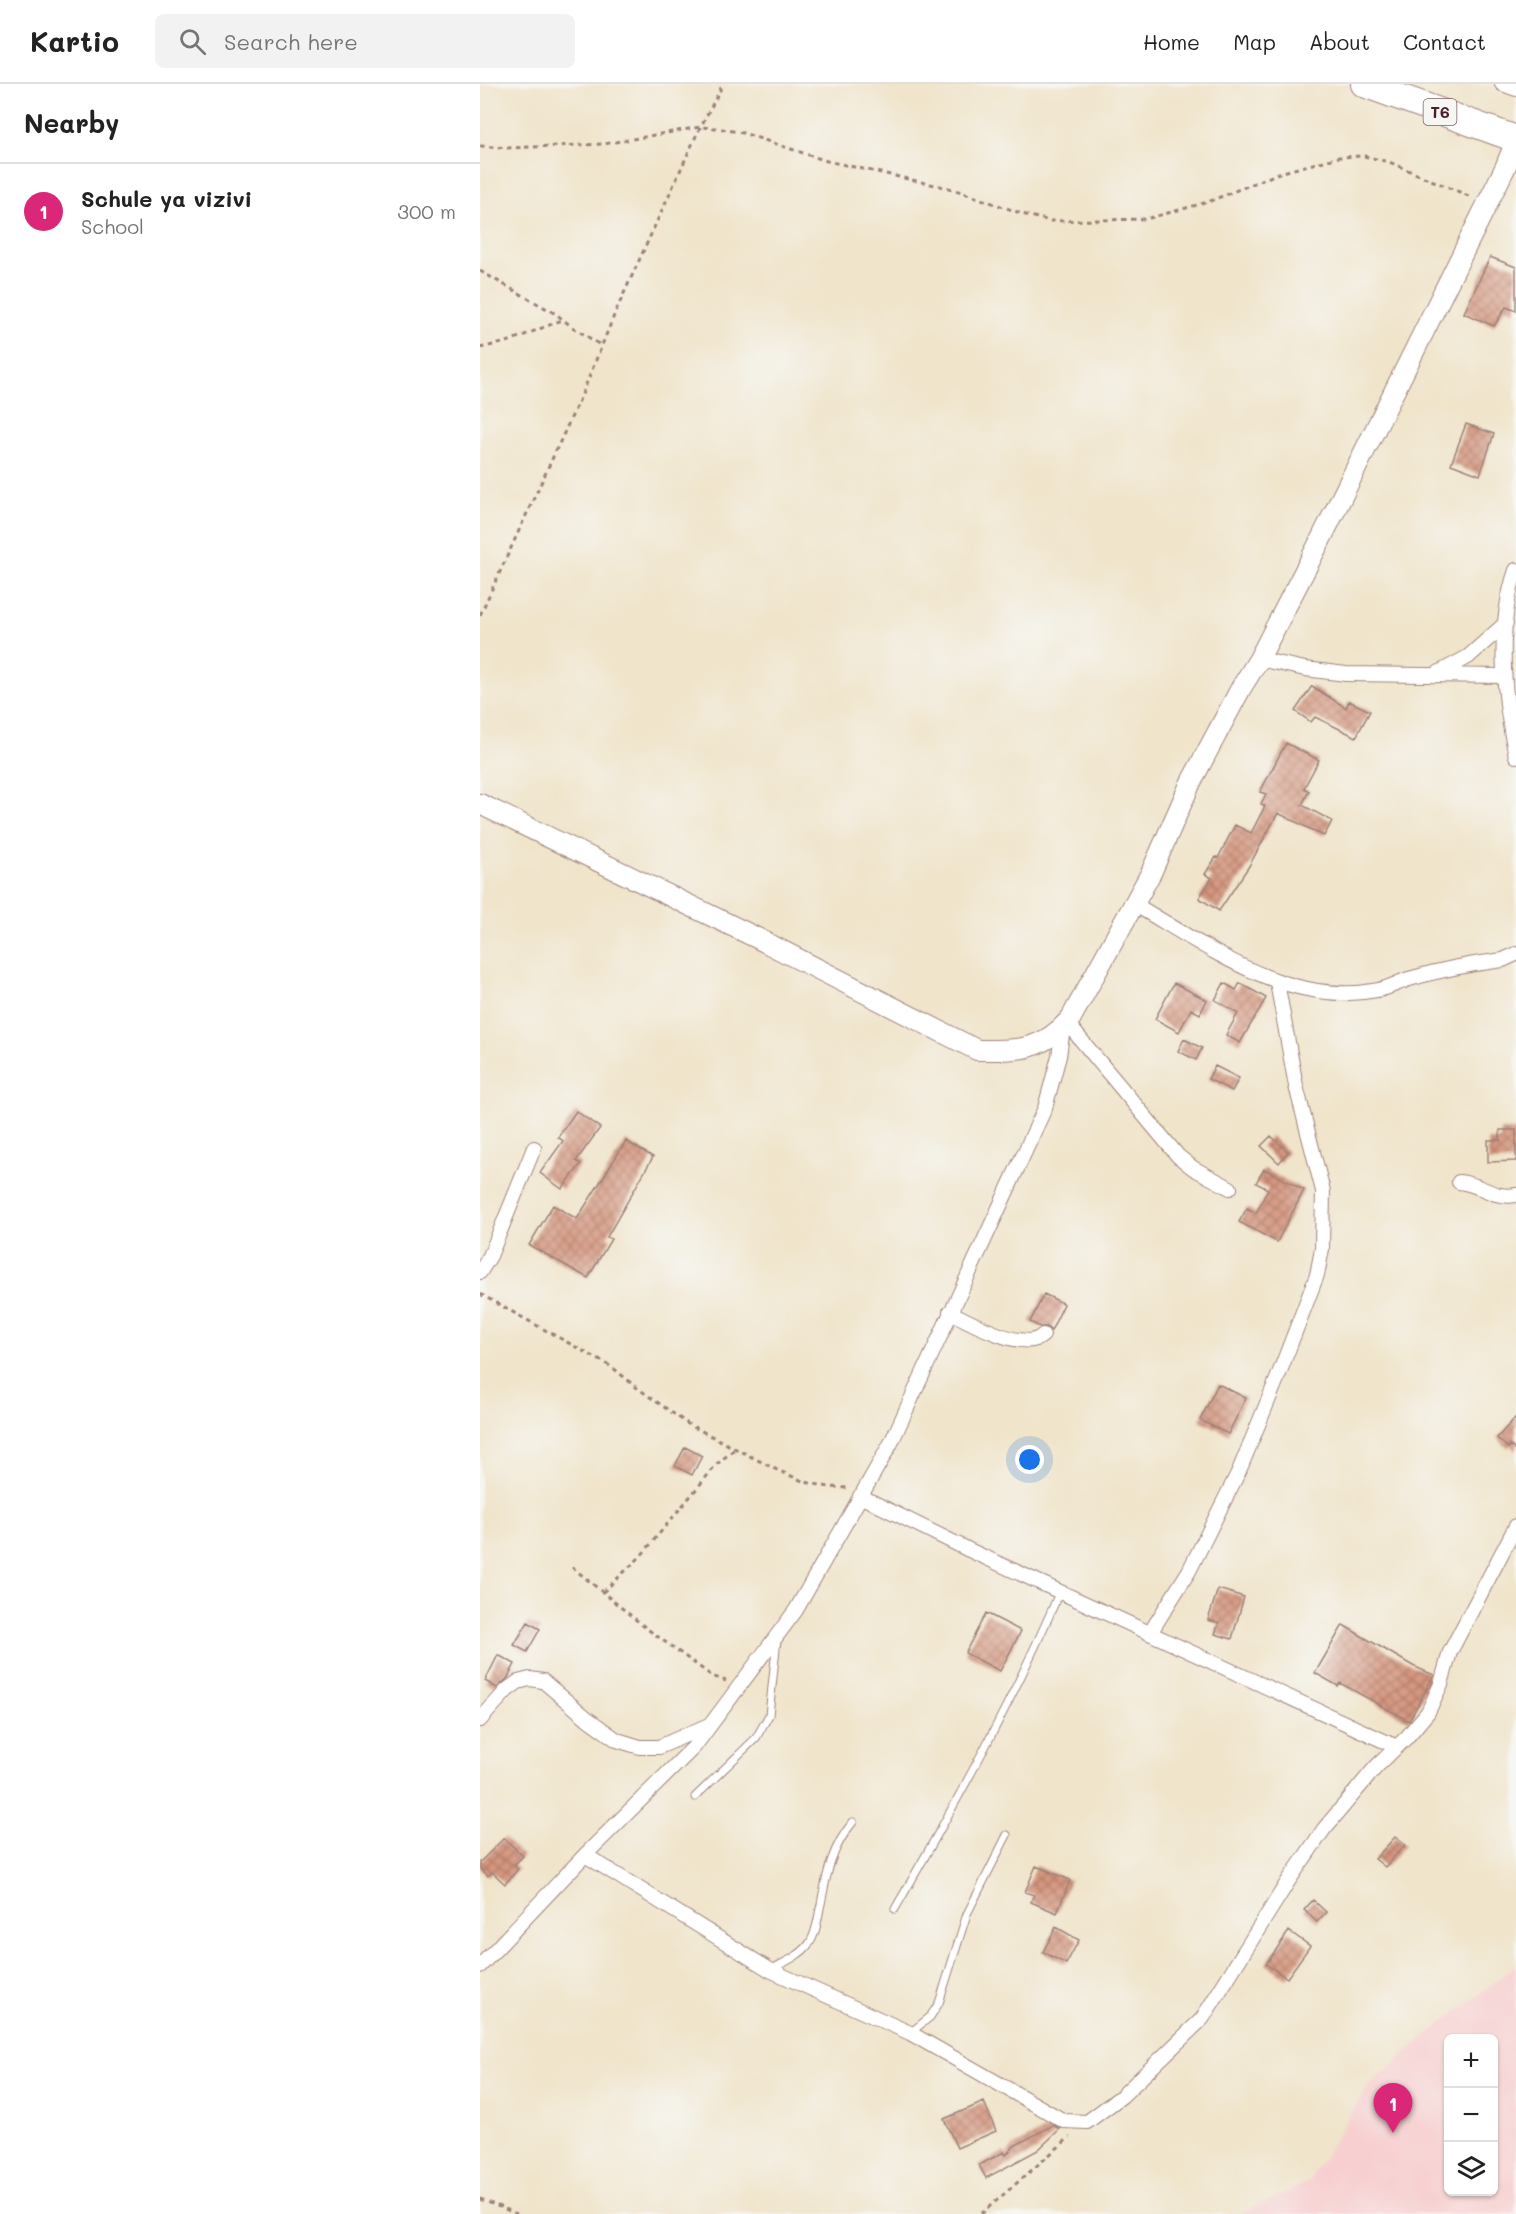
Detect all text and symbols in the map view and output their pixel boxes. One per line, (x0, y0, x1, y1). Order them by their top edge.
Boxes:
search box (155, 14, 575, 68)
text: Kartio (30, 23, 119, 59)
icon: search (176, 25, 209, 58)
text: Search here (224, 27, 358, 56)
text: Home (1143, 28, 1200, 55)
text: Map (1233, 28, 1276, 55)
text: About (1309, 28, 1370, 55)
text: Contact (1403, 28, 1486, 55)
road number: T6 (1424, 99, 1456, 125)
text: Nearby (24, 106, 119, 140)
text: Schule ya vizivi (81, 184, 252, 213)
text: 1 (39, 198, 48, 224)
text: 300 m (397, 198, 456, 224)
text: School (81, 213, 144, 239)
your location (1015, 1445, 1044, 1474)
map controls (1444, 2034, 1498, 2196)
button: + (1444, 2034, 1498, 2088)
pin: 1 (1374, 2084, 1412, 2133)
button: − (1444, 2088, 1498, 2142)
button: layers (1444, 2142, 1498, 2196)

